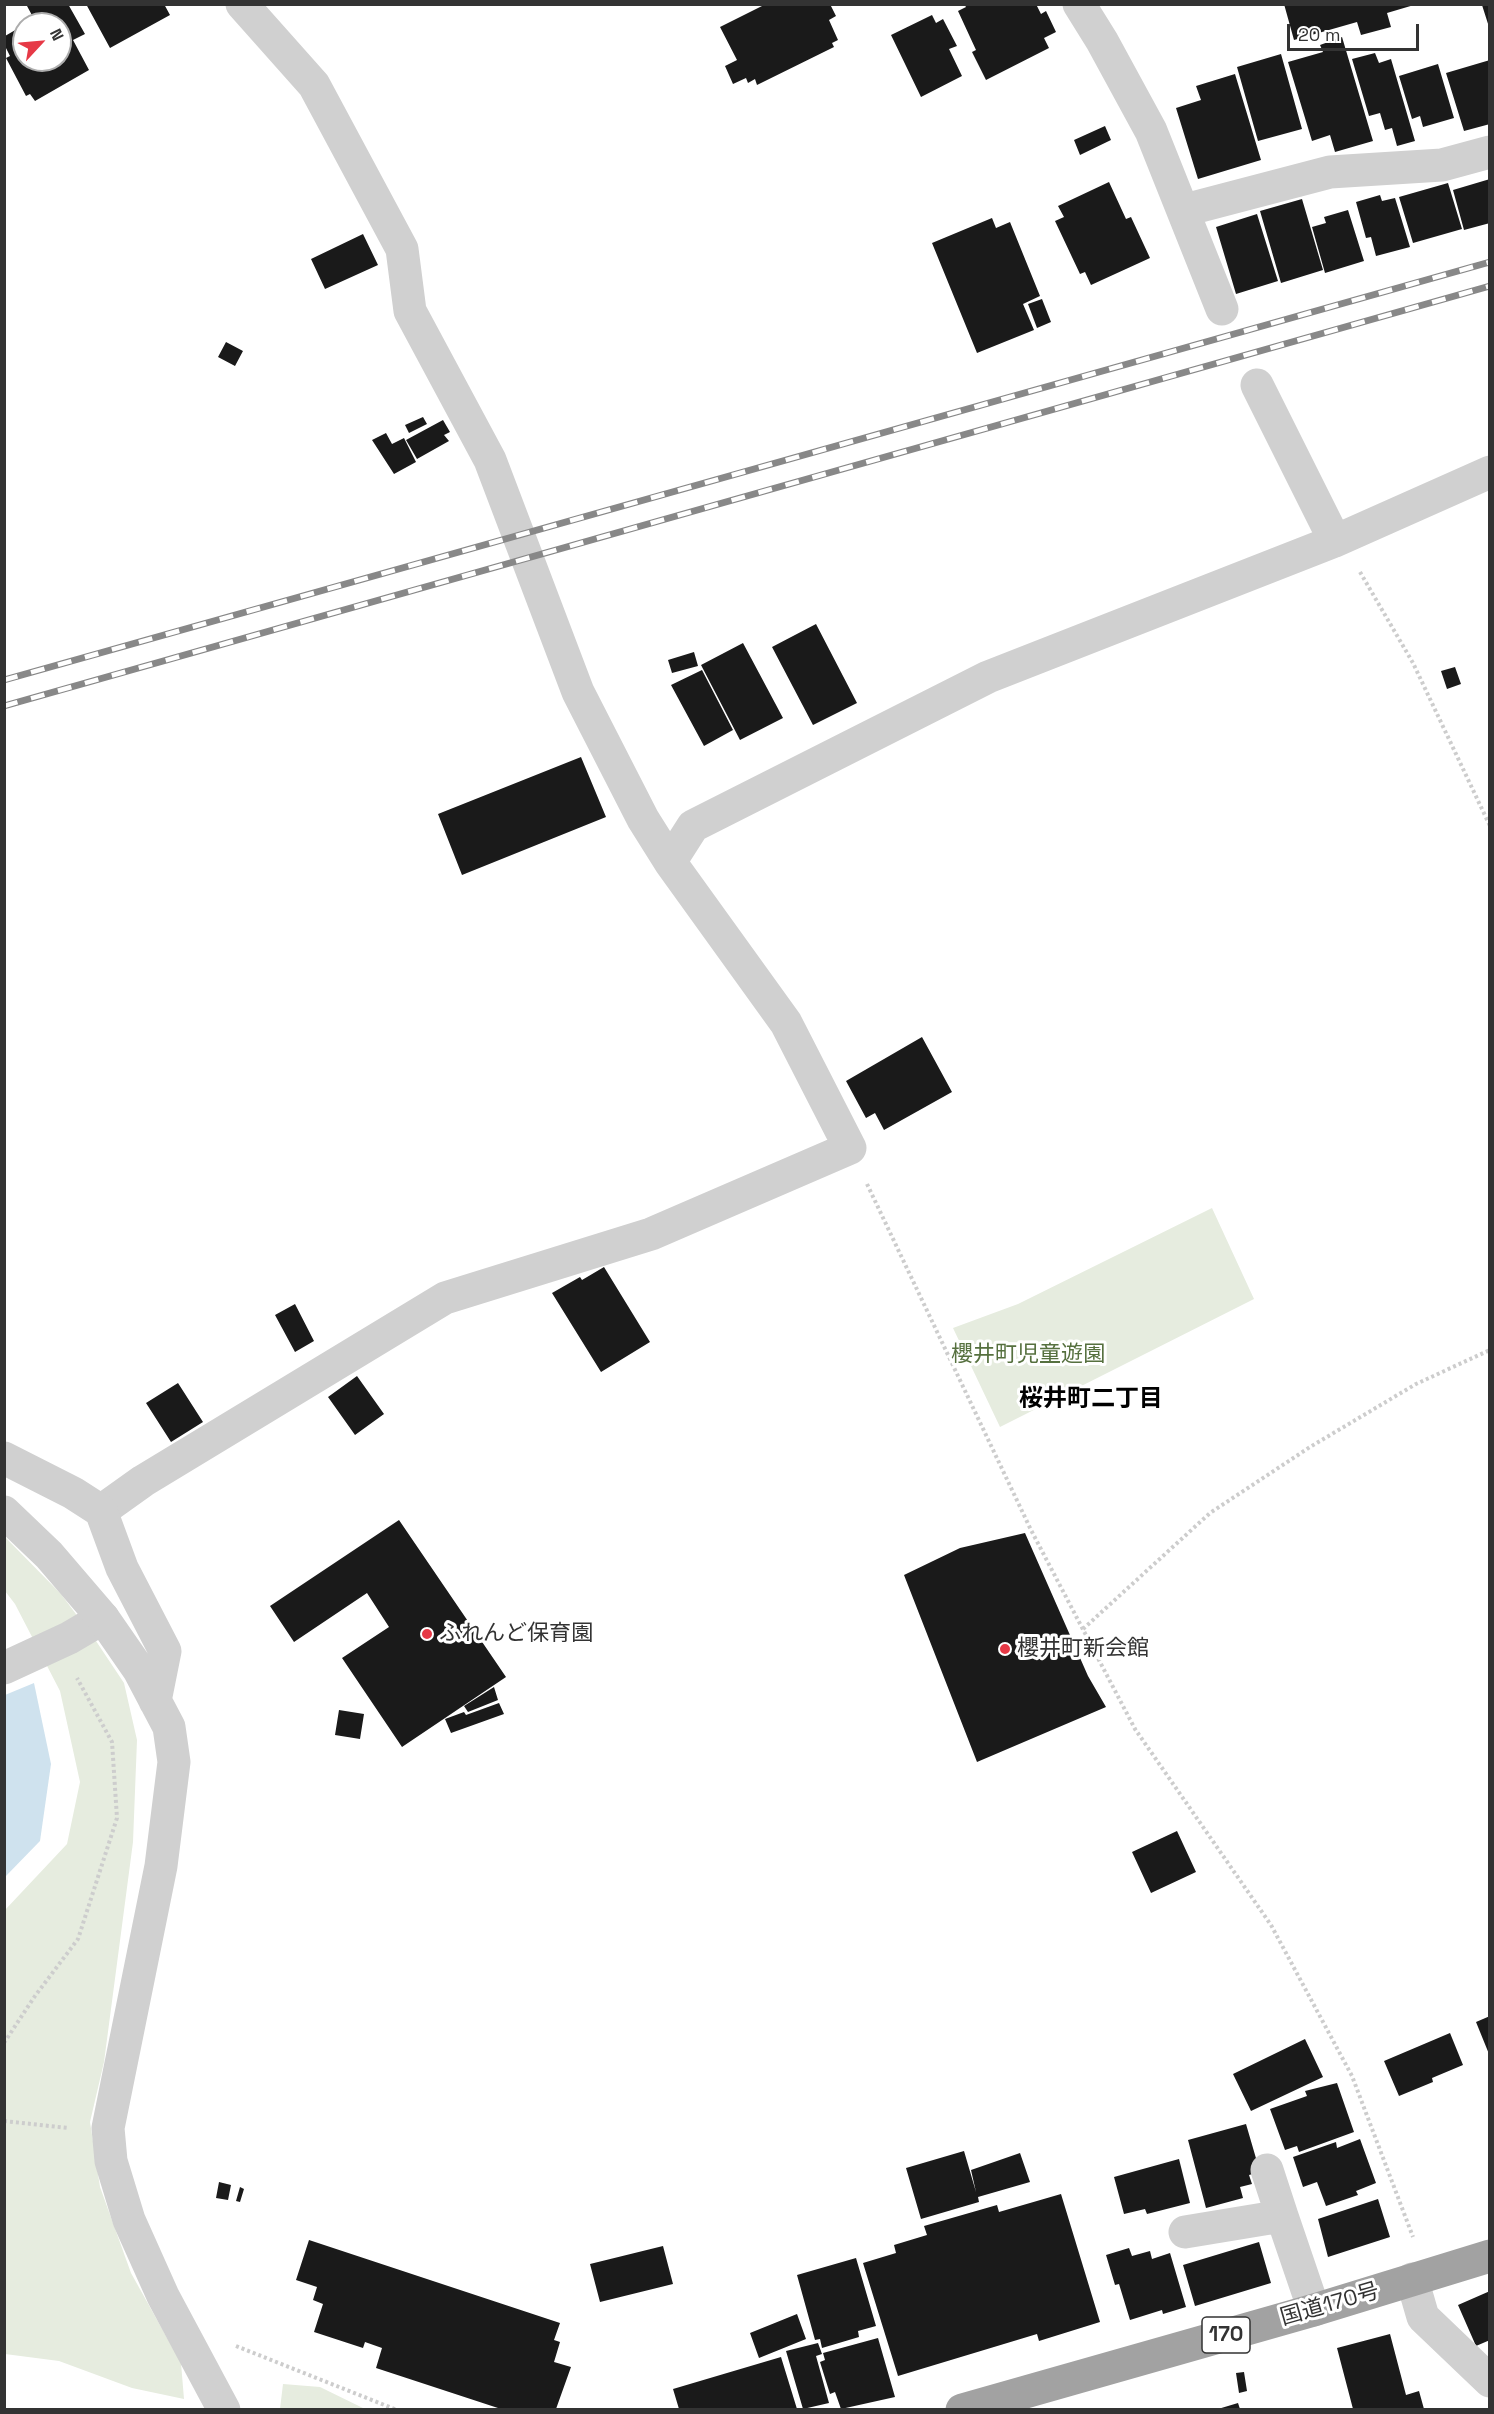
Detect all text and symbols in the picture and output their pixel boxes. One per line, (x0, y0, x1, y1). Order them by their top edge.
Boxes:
north arrow (12, 12, 72, 72)
scale bar (1290, 12, 1422, 50)
text: 20 m (1298, 23, 1341, 46)
text: N (45, 25, 69, 44)
park label: 櫻井町児童遊園 (951, 1342, 1105, 1368)
district label: 桜井町二丁目 (1019, 1385, 1163, 1413)
place label: ふれんど保育園 (439, 1621, 593, 1647)
marker: ふれんど保育園 (420, 1627, 434, 1641)
place label: 櫻井町新会館 (1017, 1636, 1149, 1662)
marker: 櫻井町新会館 (998, 1642, 1012, 1656)
street label: 国道170号 (1278, 2278, 1382, 2332)
road number: 170 (1202, 2317, 1250, 2353)

